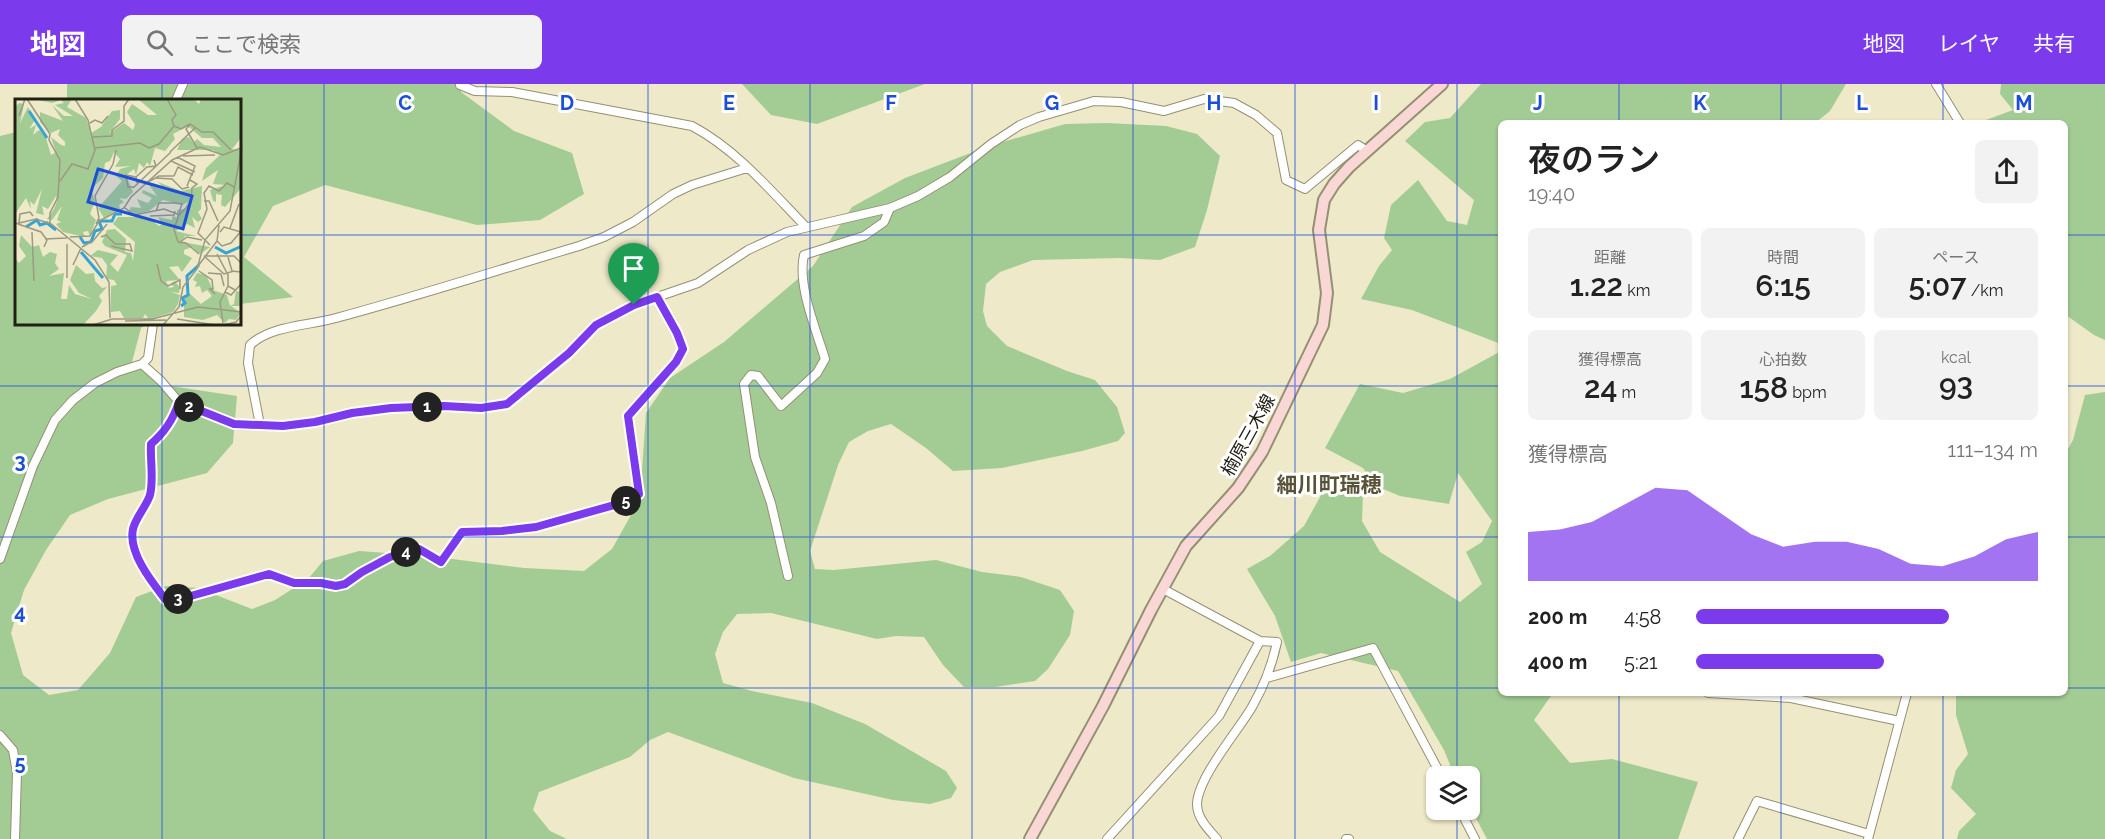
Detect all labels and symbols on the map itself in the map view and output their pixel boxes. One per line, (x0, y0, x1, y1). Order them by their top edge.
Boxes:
text: C (398, 91, 412, 115)
text: D (560, 91, 574, 115)
text: E (723, 91, 735, 115)
text: F (885, 91, 897, 115)
text: G (1045, 91, 1059, 115)
text: H (1207, 91, 1221, 115)
text: I (1373, 91, 1379, 115)
text: J (1533, 91, 1543, 115)
text: K (1693, 91, 1707, 115)
text: L (1856, 91, 1868, 115)
text: M (2015, 91, 2033, 115)
inset map (15, 99, 242, 326)
pin (608, 243, 659, 305)
street label: 楠原三木線 (1217, 391, 1279, 479)
pin: 2 (174, 392, 204, 422)
pin: 1 (412, 392, 442, 422)
text: 3 (14, 449, 26, 473)
district label: 細川町瑞穂 (1277, 472, 1382, 497)
pin: 5 (611, 486, 641, 516)
pin: 4 (391, 537, 421, 567)
pin: 3 (163, 584, 193, 614)
text: 4 (14, 600, 26, 624)
text: 5 (14, 751, 26, 775)

